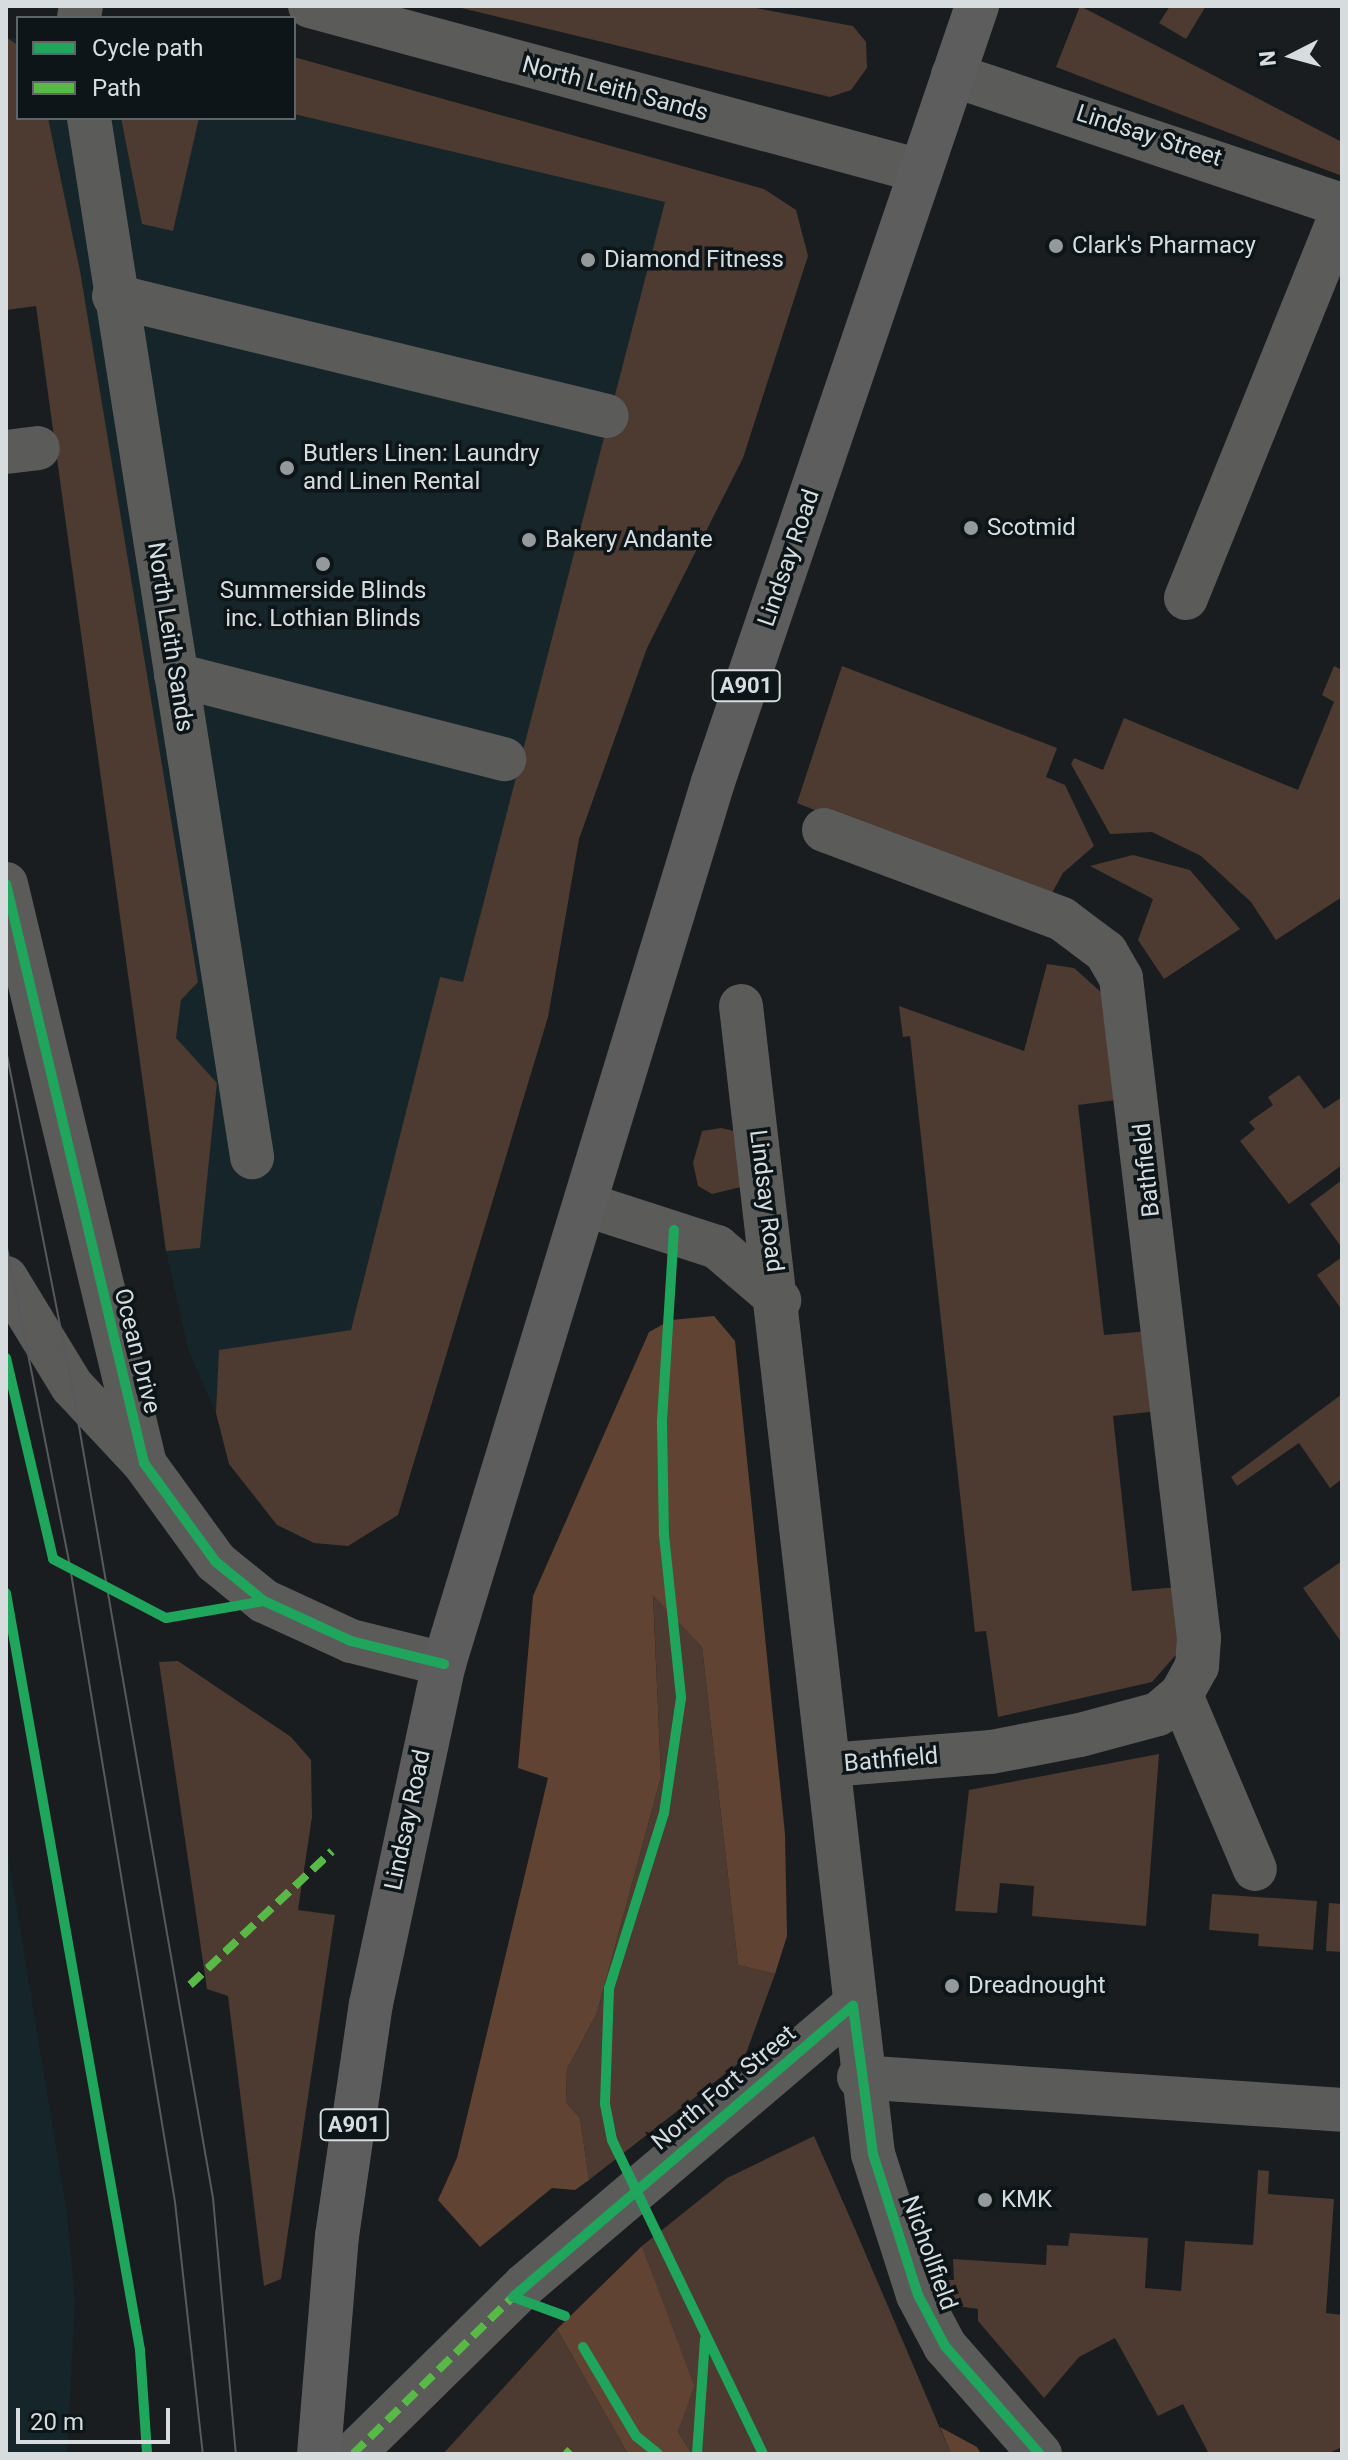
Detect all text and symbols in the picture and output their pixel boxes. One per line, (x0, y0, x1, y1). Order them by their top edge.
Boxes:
legend (16, 16, 296, 120)
north arrow (1252, 16, 1332, 96)
text: Cycle path (92, 34, 204, 62)
street label: North Leith Sands (519, 50, 711, 128)
text: N (1254, 50, 1281, 68)
text: Path (92, 74, 141, 102)
street label: Lindsay Street (1073, 99, 1225, 173)
place label: Clark's Pharmacy (1072, 232, 1256, 260)
marker: Clark's Pharmacy (1047, 237, 1065, 255)
place label: Diamond Fitness (604, 246, 784, 274)
marker: Diamond Fitness (579, 251, 597, 269)
place label: Butlers Linen: Laundry and Linen Rental (303, 440, 540, 496)
marker: Butlers Linen: Laundry and Linen Rental (278, 459, 296, 477)
street label: Lindsay Road (752, 486, 826, 630)
place label: Scotmid (987, 514, 1076, 542)
marker: Scotmid (962, 519, 980, 537)
place label: Bakery Andante (545, 526, 713, 554)
marker: Bakery Andante (520, 531, 538, 549)
street label: North Leith Sands (141, 540, 199, 734)
marker: Summerside Blinds inc. Lothian Blinds (314, 555, 332, 573)
place label: Summerside Blinds inc. Lothian Blinds (220, 577, 426, 633)
road number: A901 (710, 668, 782, 704)
street label: Bathfield (1128, 1122, 1166, 1218)
street label: Lindsay Road (743, 1128, 789, 1274)
street label: Ocean Drive (108, 1285, 166, 1417)
street label: Bathfield (843, 1742, 939, 1778)
street label: Lindsay Road (379, 1747, 437, 1893)
place label: Dreadnought (968, 1972, 1106, 2000)
marker: Dreadnought (943, 1977, 961, 1995)
street label: North Fort Street (646, 2019, 802, 2157)
road number: A901 (318, 2107, 390, 2143)
place label: KMK (1001, 2186, 1052, 2214)
marker: KMK (976, 2191, 994, 2209)
street label: Nichollfield (895, 2192, 963, 2314)
scale bar (20, 2392, 174, 2442)
text: 20 m (30, 2408, 84, 2436)

